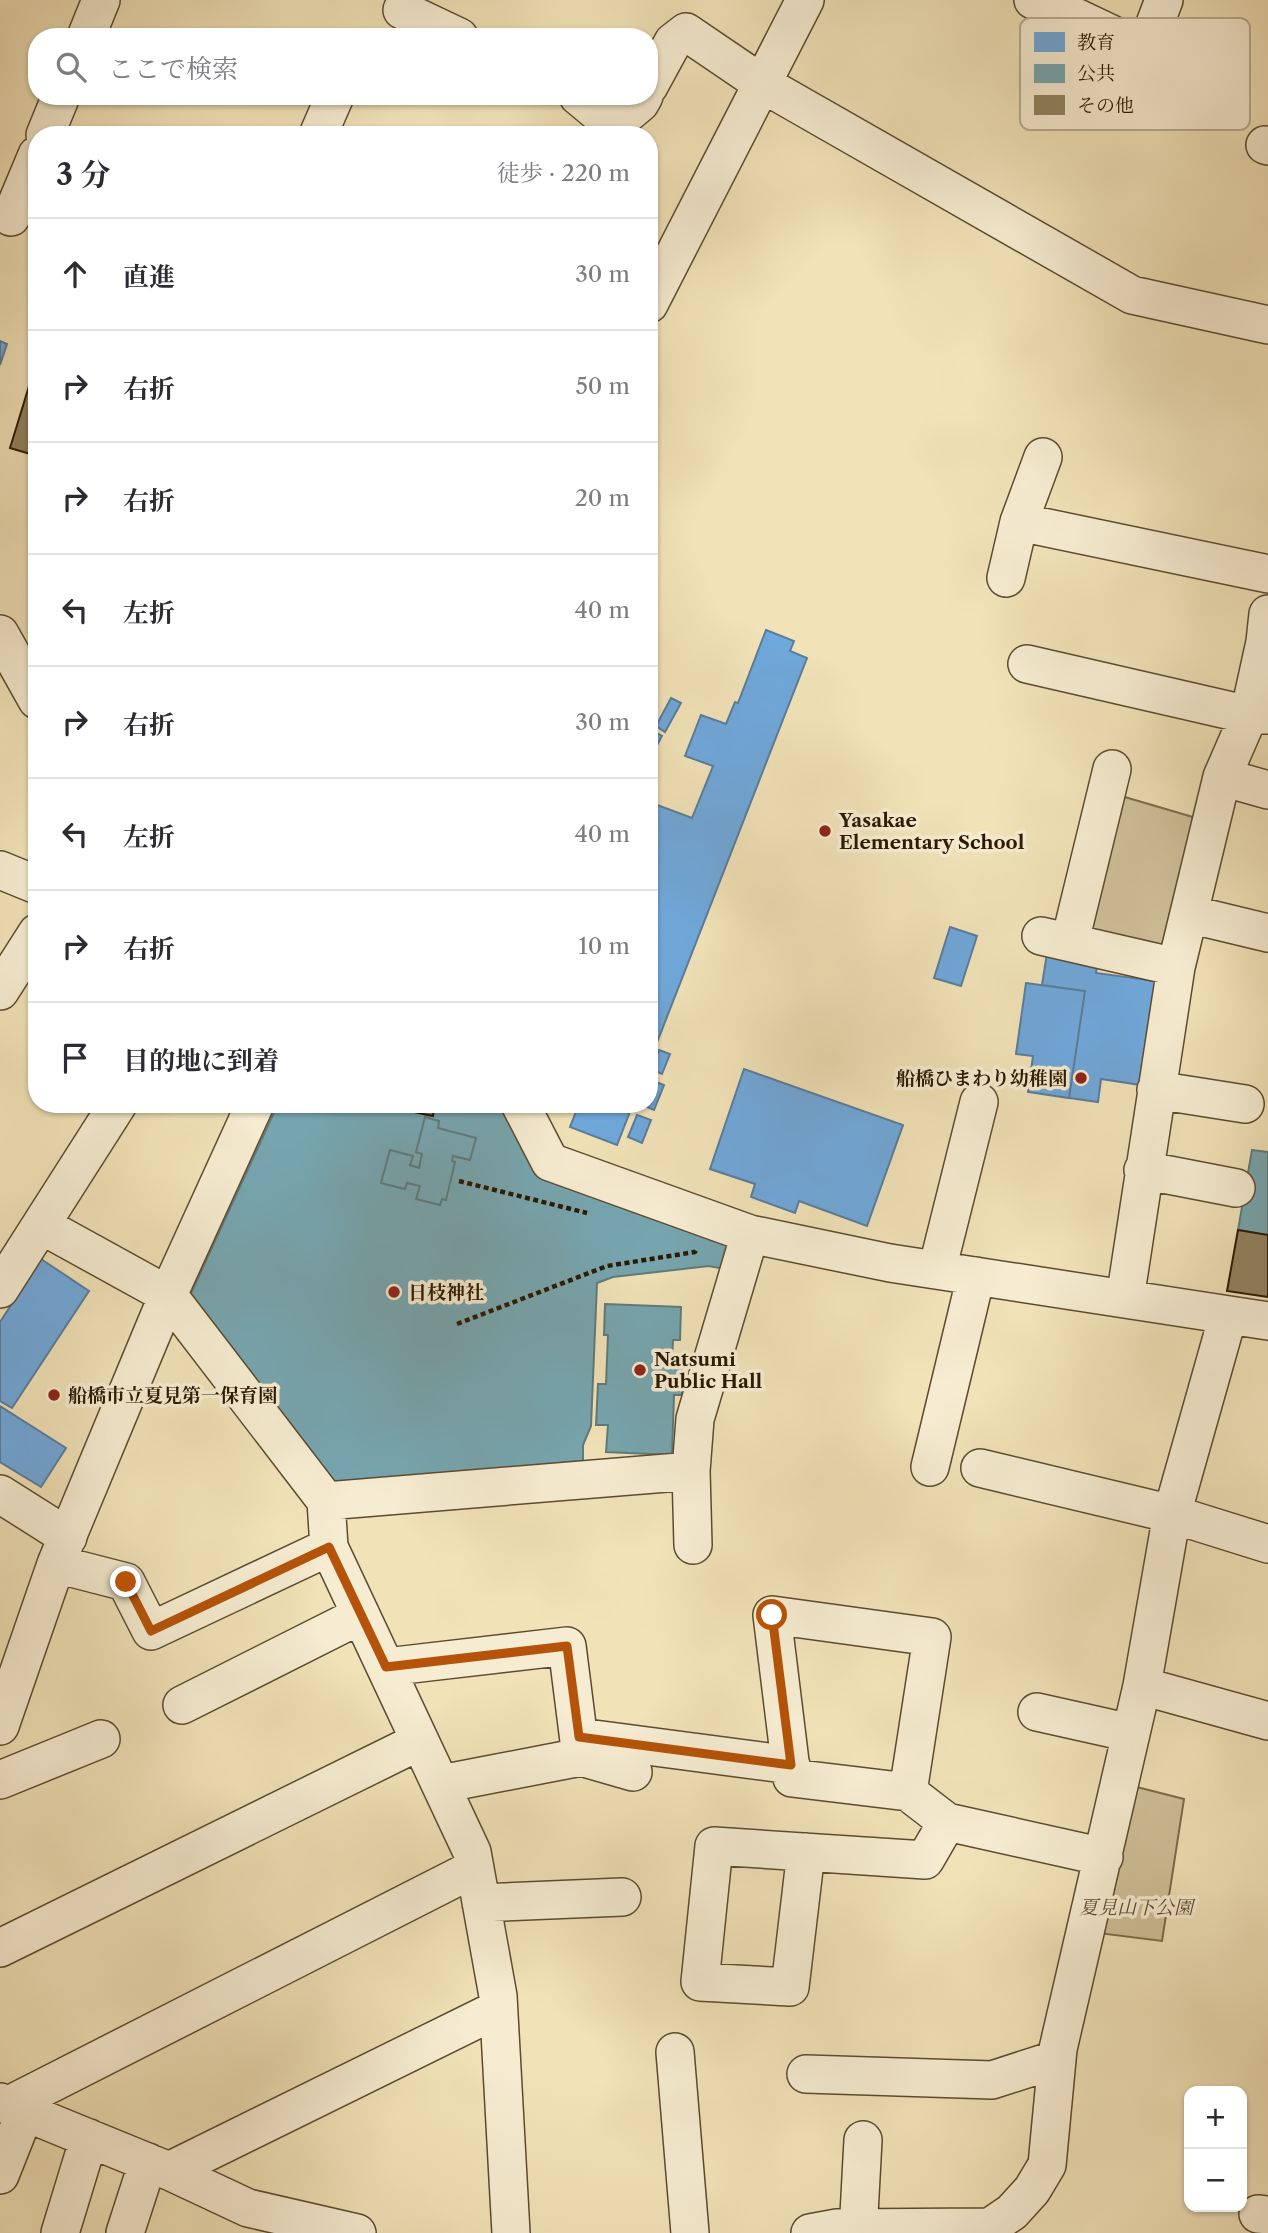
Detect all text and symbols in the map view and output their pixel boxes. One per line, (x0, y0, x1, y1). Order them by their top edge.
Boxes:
legend (1020, 18, 1250, 130)
search box (28, 28, 658, 105)
text: 教育 (1077, 31, 1115, 54)
icon: search (52, 48, 90, 86)
text: ここで検索 (108, 53, 238, 85)
text: 公共 (1077, 62, 1115, 85)
text: その他 (1077, 94, 1134, 117)
text: 3 分 (56, 156, 110, 193)
text: 徒歩 · 220 m (497, 159, 630, 187)
icon: ahead (56, 255, 94, 293)
text: 30 m (575, 260, 630, 288)
text: 直進 (123, 261, 175, 293)
icon: right (56, 367, 94, 405)
text: 50 m (575, 372, 630, 400)
text: 右折 (123, 373, 175, 405)
icon: right (56, 479, 94, 517)
text: 20 m (575, 484, 630, 512)
text: 右折 (123, 485, 175, 517)
icon: left (56, 591, 94, 629)
text: 40 m (575, 596, 630, 624)
text: 左折 (123, 597, 175, 629)
icon: right (56, 703, 94, 741)
text: 30 m (575, 708, 630, 736)
text: 右折 (123, 709, 175, 741)
place label: Yasakae Elementary School (838, 809, 1025, 854)
icon: left (56, 815, 94, 853)
text: 40 m (575, 820, 630, 848)
text: 左折 (123, 821, 175, 853)
marker: Yasakae Elementary School (817, 823, 833, 839)
icon: right (56, 927, 94, 965)
text: 10 m (578, 932, 630, 960)
text: 右折 (123, 933, 175, 965)
icon: arrive (56, 1039, 94, 1077)
text: 目的地に到着 (123, 1045, 279, 1077)
place label: 船橋ひまわり幼稚園 (896, 1067, 1067, 1090)
marker: 船橋ひまわり幼稚園 (1073, 1070, 1089, 1086)
place label: 日枝神社 (408, 1281, 484, 1304)
marker: 日枝神社 (386, 1284, 402, 1300)
place label: Natsumi Public Hall (654, 1348, 763, 1393)
marker: Natsumi Public Hall (632, 1362, 648, 1378)
place label: 船橋市立夏見第一保育園 (68, 1384, 277, 1407)
marker: 船橋市立夏見第一保育園 (46, 1387, 62, 1403)
route end (110, 1566, 141, 1597)
route start (756, 1599, 787, 1630)
park label: 夏見山下公園 (1079, 1896, 1196, 1919)
map controls (1184, 2086, 1247, 2212)
button: + (1184, 2086, 1247, 2149)
button: − (1184, 2149, 1247, 2212)

